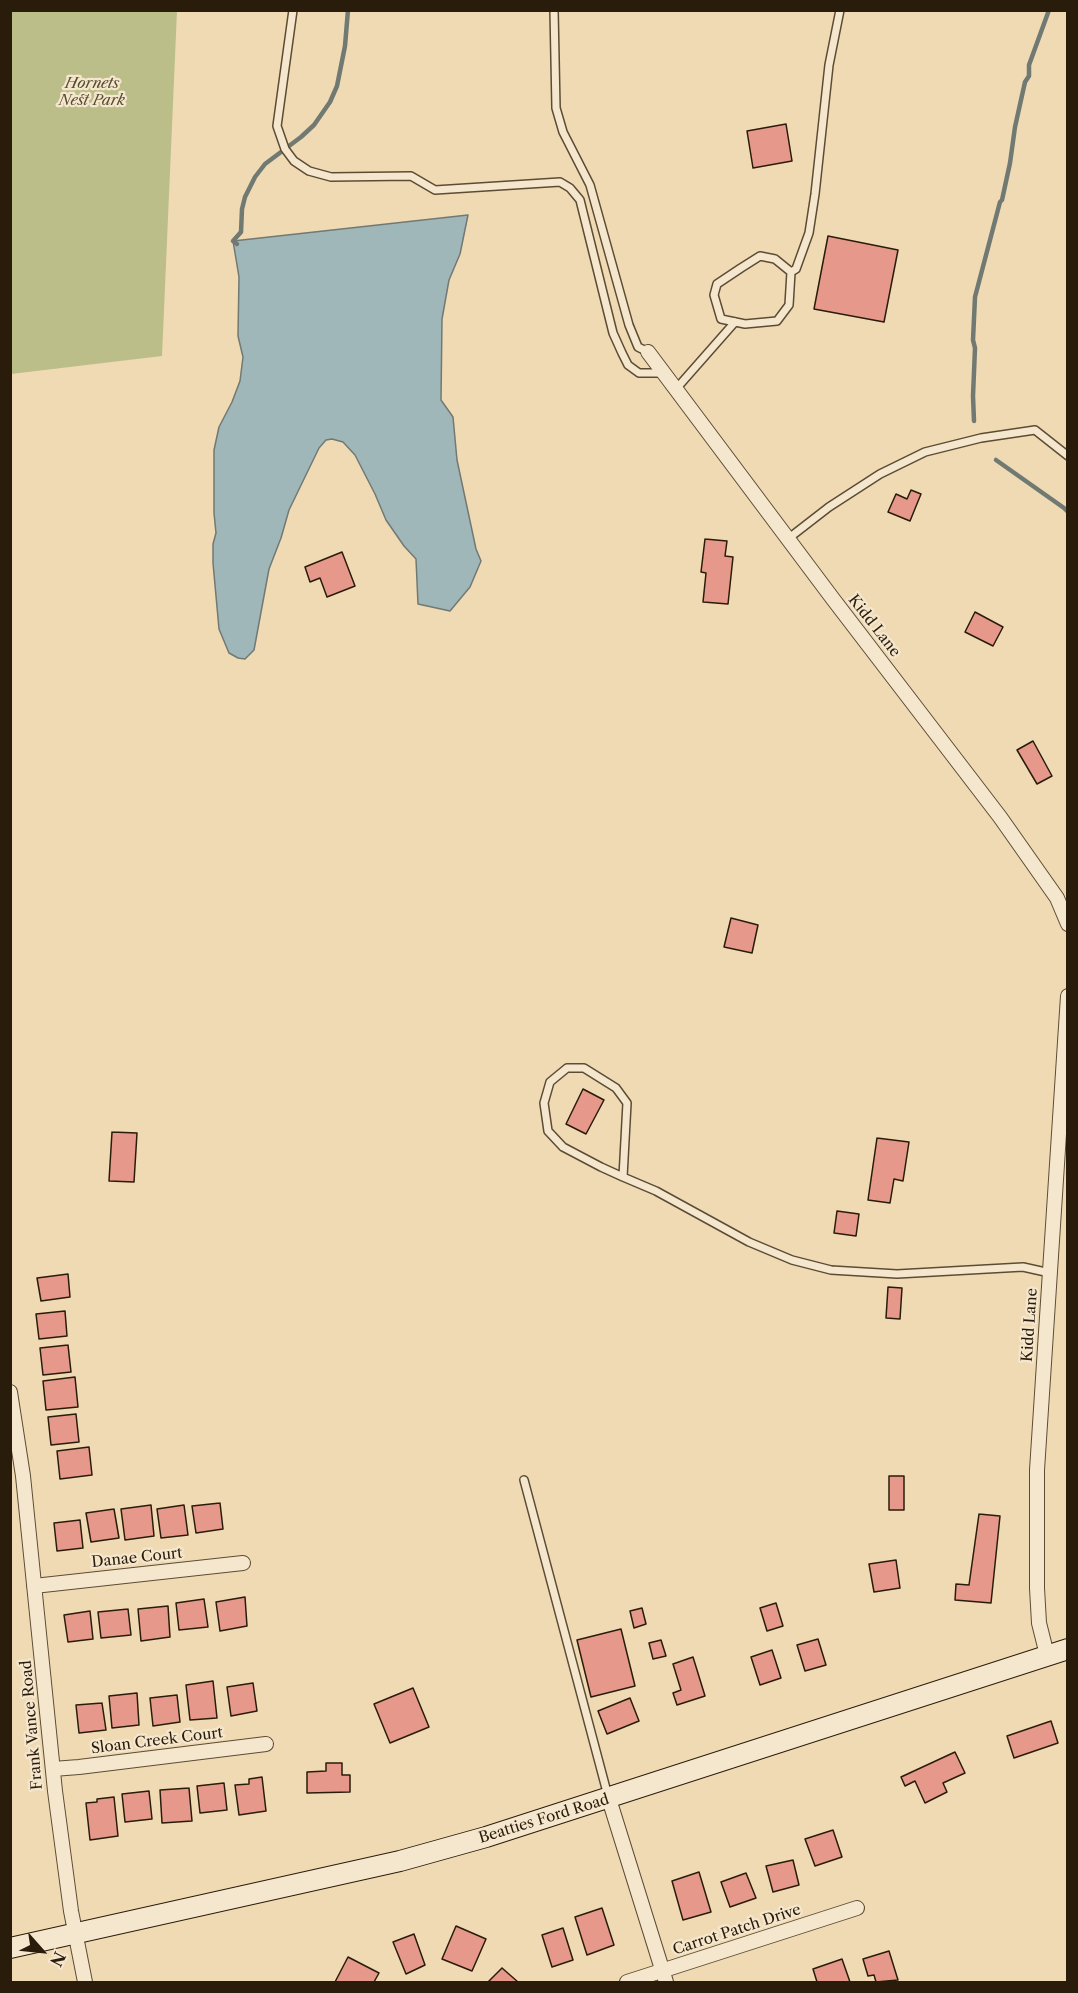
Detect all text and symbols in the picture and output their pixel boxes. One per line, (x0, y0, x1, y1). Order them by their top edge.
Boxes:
park label: Hornets Nest Park (59, 75, 125, 110)
street label: Kidd Lane (844, 591, 904, 661)
street label: Kidd Lane (1018, 1287, 1042, 1363)
street label: Danae Court (91, 1544, 183, 1572)
street label: Frank Vance Road (17, 1659, 47, 1791)
street label: Sloan Creek Court (90, 1724, 224, 1758)
street label: Beatties Ford Road (477, 1791, 611, 1847)
street label: Carrot Patch Drive (671, 1901, 803, 1959)
north arrow (12, 1921, 72, 1981)
text: N (46, 1948, 70, 1970)

